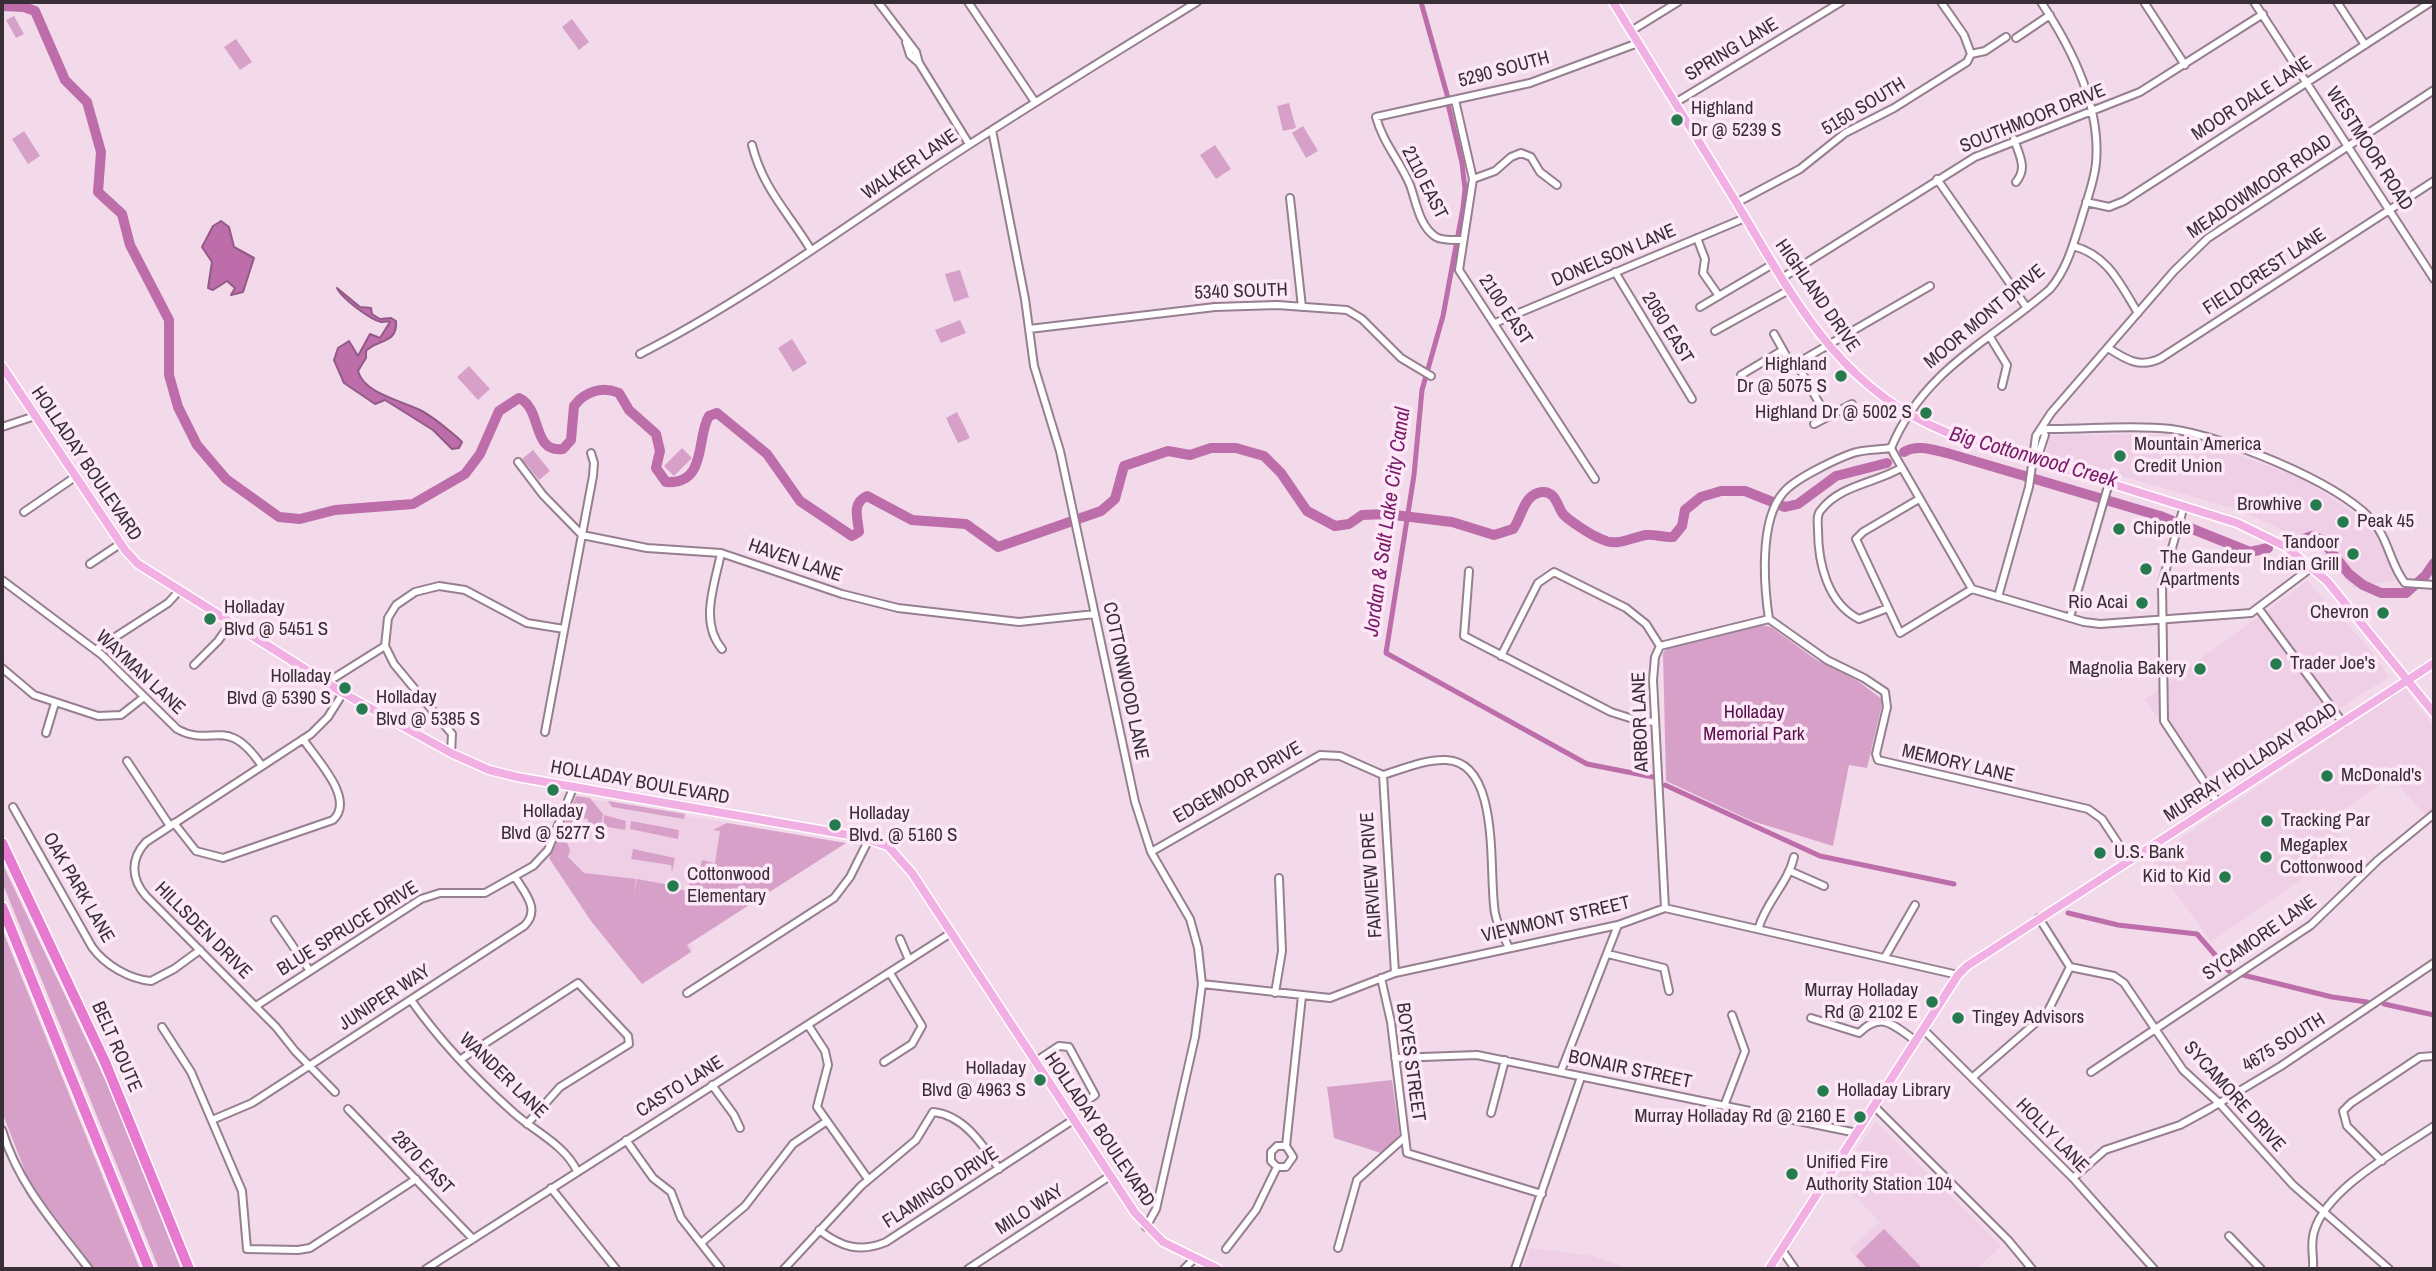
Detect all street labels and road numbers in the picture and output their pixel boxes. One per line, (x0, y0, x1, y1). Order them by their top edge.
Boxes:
street label: SPRING LANE (1681, 13, 1783, 87)
street label: 5290 SOUTH (1456, 47, 1552, 93)
street label: MOOR DALE LANE (2188, 52, 2316, 146)
street label: 5150 SOUTH (1818, 73, 1910, 141)
street label: SOUTHMOOR DRIVE (1957, 79, 2109, 159)
street label: WESTMOOR ROAD (2321, 83, 2417, 215)
street label: WALKER LANE (858, 125, 962, 205)
street label: MEADOWMOOR ROAD (2183, 130, 2337, 244)
street label: 2110 EAST (1396, 143, 1452, 223)
street label: DONELSON LANE (1549, 220, 1679, 292)
street label: FIELDCREST LANE (2199, 224, 2331, 320)
street label: HIGHLAND DRIVE (1770, 235, 1864, 357)
street label: MOOR MONT DRIVE (1920, 260, 2050, 374)
street label: 2100 EAST (1473, 271, 1537, 349)
street label: 5340 SOUTH (1194, 279, 1288, 305)
street label: 2050 EAST (1636, 288, 1698, 368)
street label: HOLLADAY BOULEVARD (26, 382, 146, 546)
street label: HAVEN LANE (745, 534, 845, 588)
street label: COTTONWOOD LANE (1097, 600, 1153, 762)
street label: WAYMAN LANE (91, 626, 189, 720)
street label: ARBOR LANE (1628, 671, 1654, 773)
street label: MURRAY HOLLADAY ROAD (2160, 698, 2342, 828)
street label: EDGEMOOR DRIVE (1170, 737, 1306, 829)
street label: MEMORY LANE (1899, 740, 2017, 788)
street label: HOLLADAY BOULEVARD (549, 756, 731, 810)
street label: FAIRVIEW DRIVE (1356, 811, 1388, 939)
street label: OAK PARK LANE (37, 829, 119, 947)
street label: BLUE SPRUCE DRIVE (273, 876, 423, 982)
street label: HILLSDEN DRIVE (150, 878, 256, 984)
street label: SYCAMORE LANE (2198, 890, 2322, 986)
street label: VIEWMONT STREET (1480, 892, 1632, 948)
street label: JUNIPER WAY (335, 960, 435, 1036)
street label: BELT ROUTE (86, 998, 146, 1096)
street label: BOYES STREET (1390, 1001, 1430, 1123)
street label: 4675 SOUTH (2238, 1009, 2330, 1077)
street label: WANDER LANE (454, 1028, 552, 1124)
street label: SYCAMORE DRIVE (2178, 1037, 2290, 1157)
street label: BONAIR STREET (1566, 1046, 1694, 1094)
street label: HOLLADAY BOULEVARD (1039, 1048, 1159, 1212)
street label: CASTO LANE (632, 1051, 728, 1123)
street label: HOLLY LANE (2011, 1094, 2093, 1178)
street label: 2870 EAST (386, 1126, 458, 1200)
street label: FLAMINGO DRIVE (879, 1142, 1003, 1234)
street label: MILO WAY (992, 1180, 1068, 1240)

